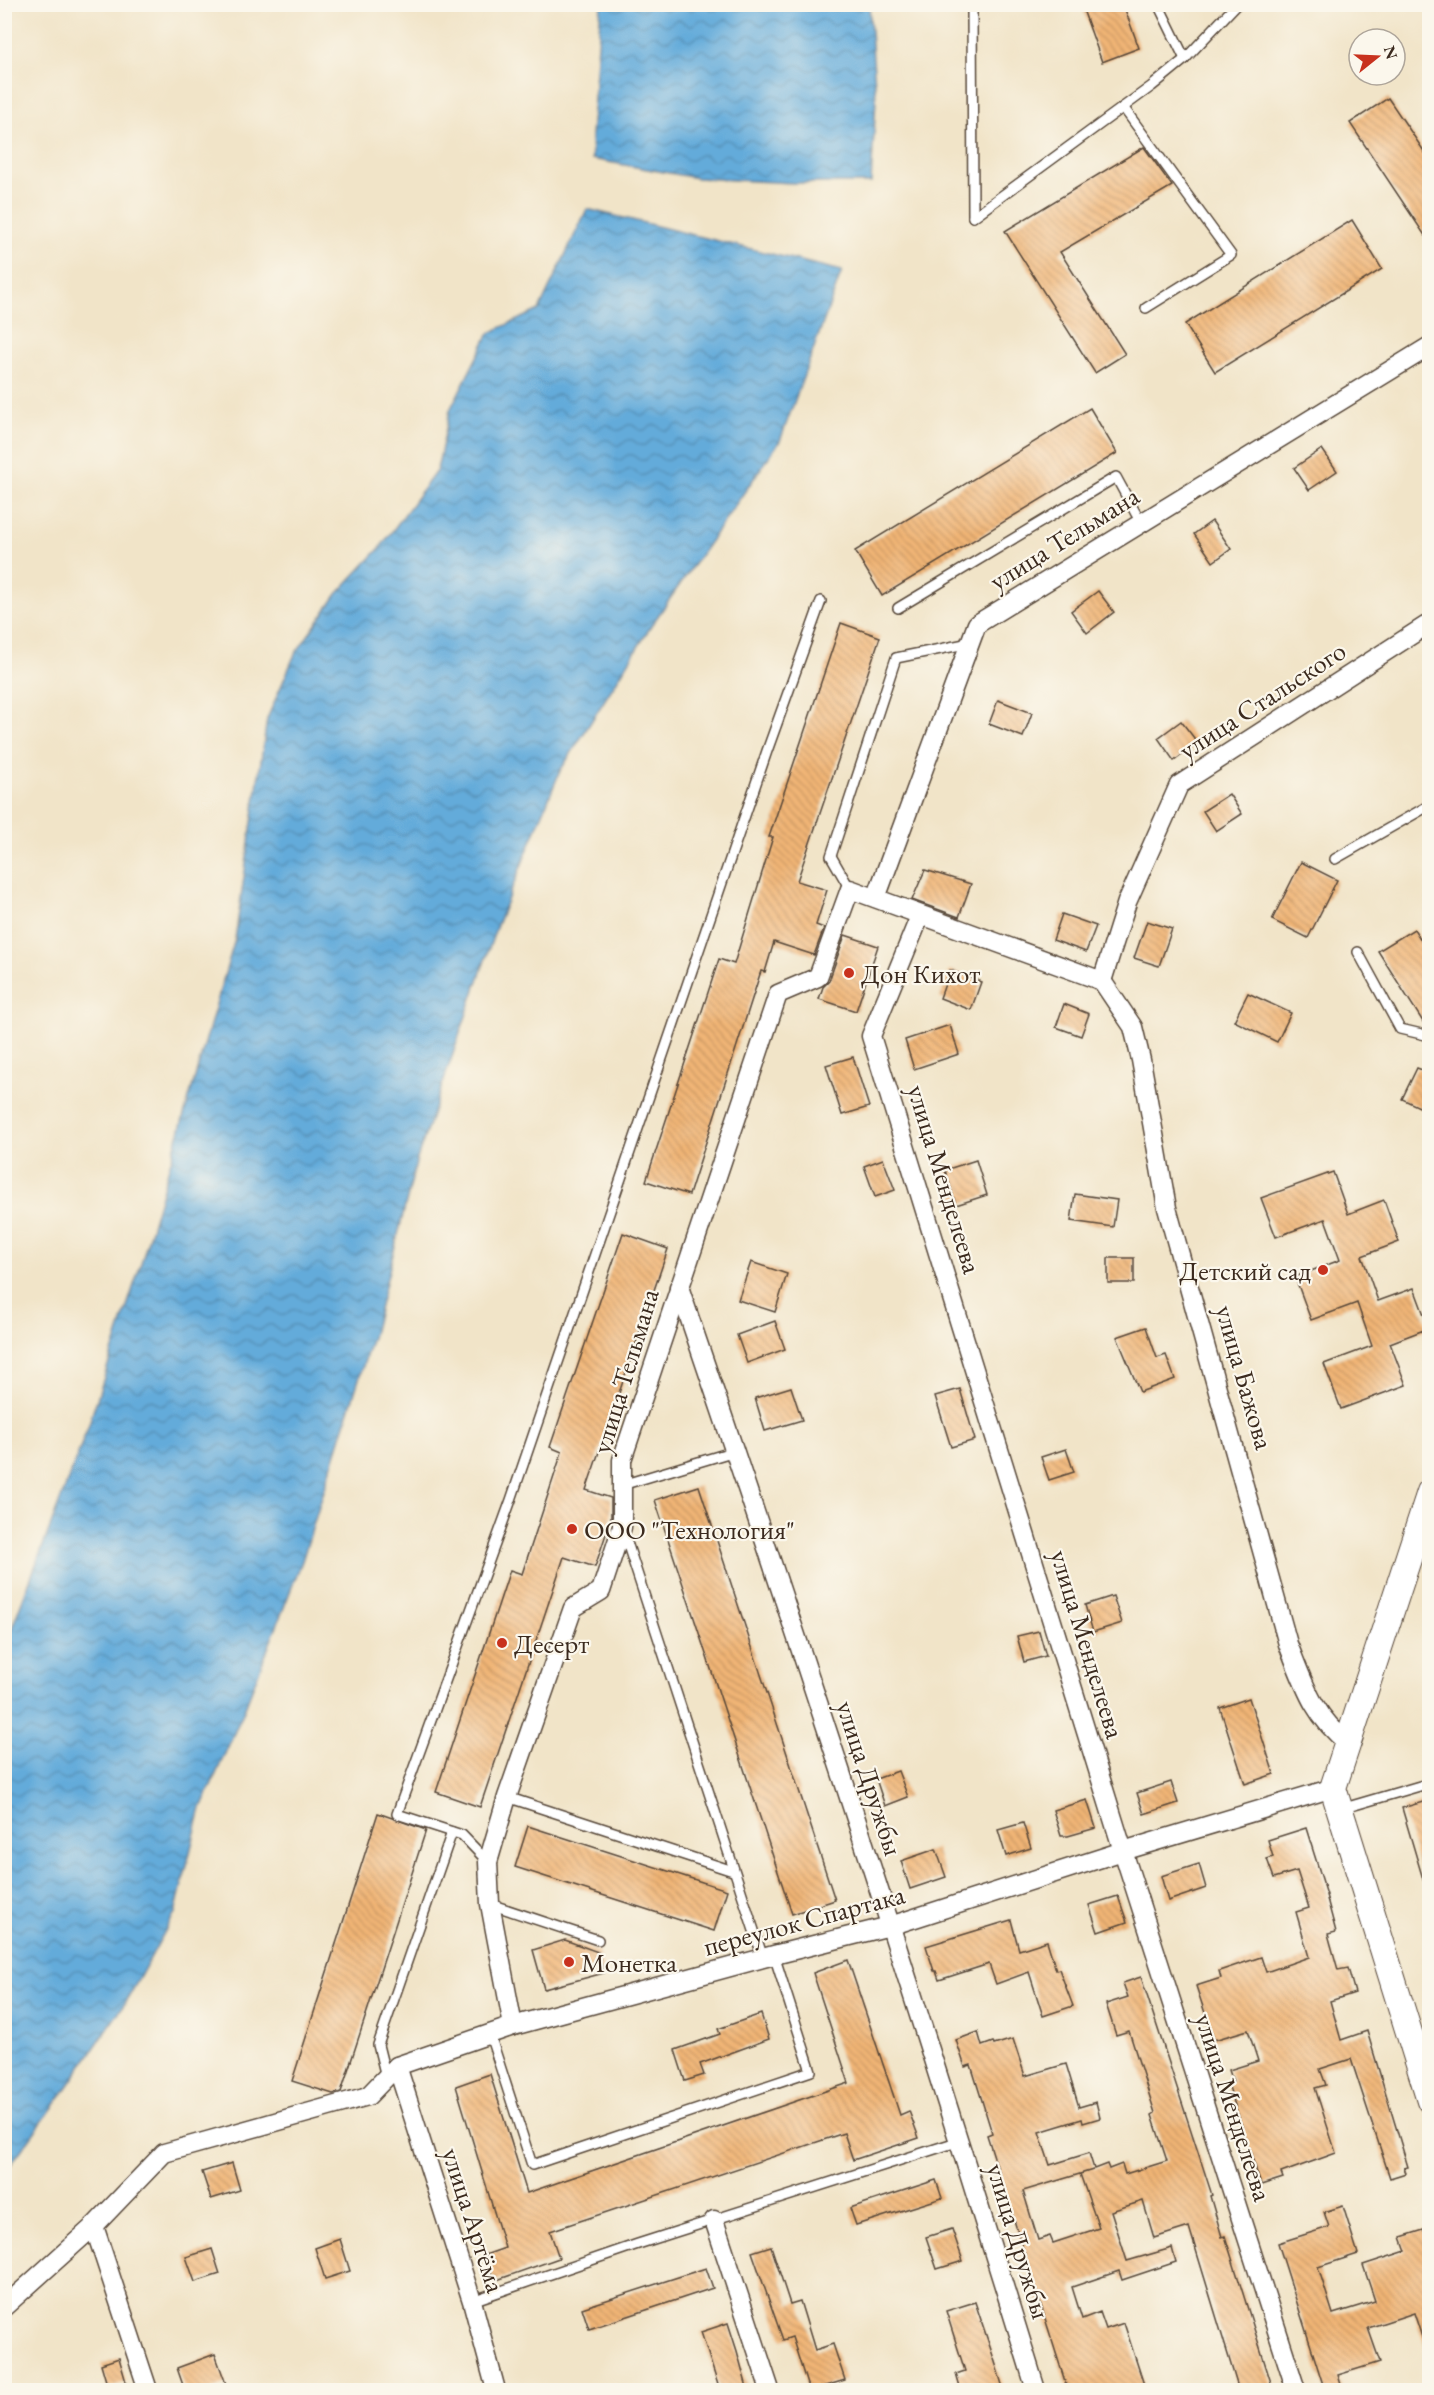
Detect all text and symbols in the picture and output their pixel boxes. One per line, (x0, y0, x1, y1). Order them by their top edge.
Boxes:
north arrow (1347, 27, 1407, 87)
text: N (1379, 43, 1403, 62)
street label: улица Тельмана (982, 478, 1146, 598)
street label: улица Стальского (1172, 633, 1352, 767)
place label: Дон Кихот (861, 956, 980, 991)
marker: Дон Кихот (842, 966, 856, 980)
street label: улица Менделеева (900, 1080, 990, 1278)
place label: Детский сад (1179, 1253, 1311, 1288)
marker: Детский сад (1316, 1263, 1330, 1277)
street label: улица Тельмана (583, 1284, 667, 1458)
street label: улица Бажова (1208, 1301, 1282, 1453)
place label: ООО "Технология" (584, 1512, 795, 1547)
marker: ООО "Технология" (565, 1522, 579, 1536)
street label: улица Менделеева (1043, 1545, 1133, 1743)
place label: Десерт (514, 1626, 589, 1661)
marker: Десерт (495, 1636, 509, 1650)
street label: улица Дружбы (829, 1696, 911, 1860)
street label: переулок Спартака (699, 1876, 909, 1964)
place label: Монетка (581, 1945, 677, 1980)
marker: Монетка (562, 1955, 576, 1969)
street label: улица Менделеева (1187, 2009, 1281, 2206)
street label: улица Артёма (434, 2143, 514, 2297)
street label: улица Дружбы (979, 2159, 1059, 2323)

